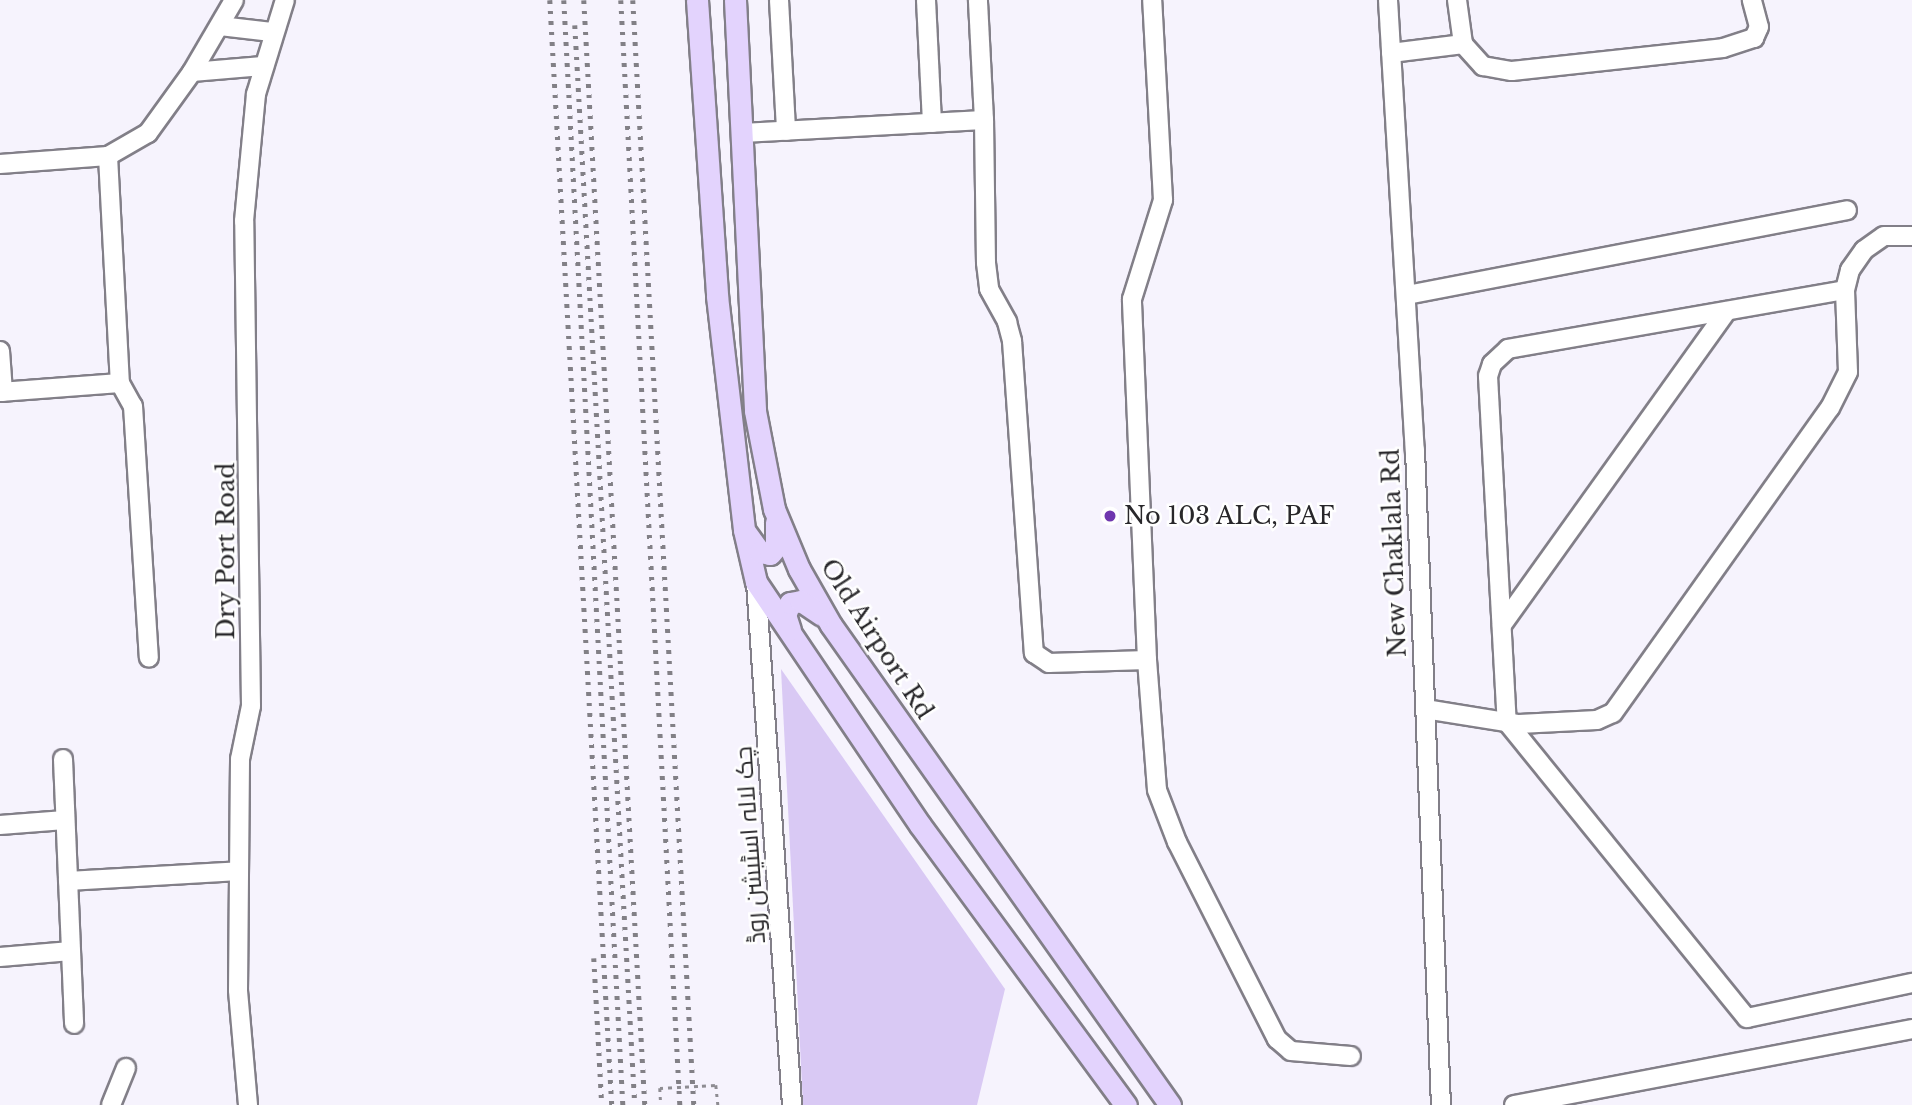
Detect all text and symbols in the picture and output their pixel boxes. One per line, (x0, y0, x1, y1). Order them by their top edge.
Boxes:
street label: New Chaklala Rd (1376, 448, 1412, 658)
street label: Dry Port Road (212, 462, 240, 640)
place label: No 103 ALC, PAF (1124, 502, 1335, 530)
marker: No 103 ALC, PAF (1102, 508, 1118, 524)
street label: Old Airport Rd (814, 553, 940, 725)
street label: چک لالہ اسٹیشن روڈ (729, 745, 771, 945)

